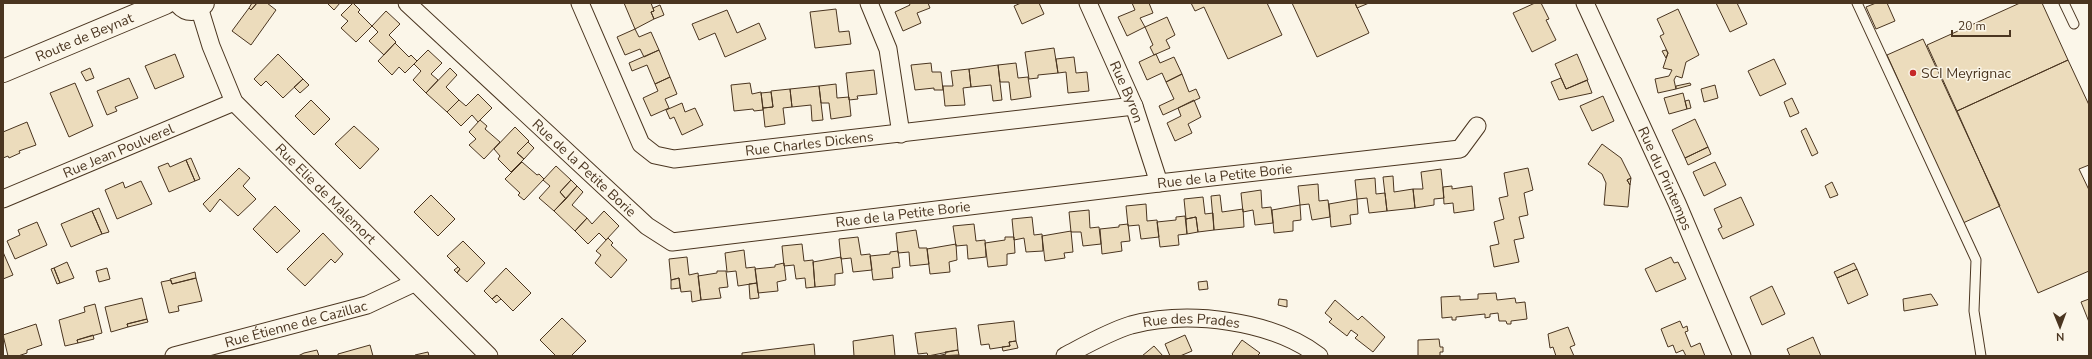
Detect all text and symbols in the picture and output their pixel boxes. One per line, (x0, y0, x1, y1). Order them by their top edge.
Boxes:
street label: Route de Beynat (32, 8, 136, 66)
scale bar (1952, 12, 2010, 38)
text: 20 m (1958, 18, 1986, 34)
street label: Rue Byron (1105, 58, 1148, 125)
place label: SCI Meyrignac (1921, 64, 2012, 83)
marker: SCI Meyrignac (1908, 68, 1918, 78)
street label: Rue de la Petite Borie (528, 115, 640, 221)
street label: Rue Jean Poulverel (60, 119, 177, 182)
street label: Rue du Printemps (1634, 123, 1697, 234)
street label: Rue Charles Dickens (744, 127, 875, 160)
street label: Rue Elie de Malemort (271, 139, 381, 248)
street label: Rue de la Petite Borie (1156, 159, 1293, 193)
street label: Rue de la Petite Borie (834, 196, 972, 232)
street label: Rue Étienne de Cazillac (222, 296, 370, 352)
north arrow (2040, 307, 2080, 347)
street label: Rue des Prades (1141, 309, 1242, 333)
text: N (2056, 329, 2064, 344)

